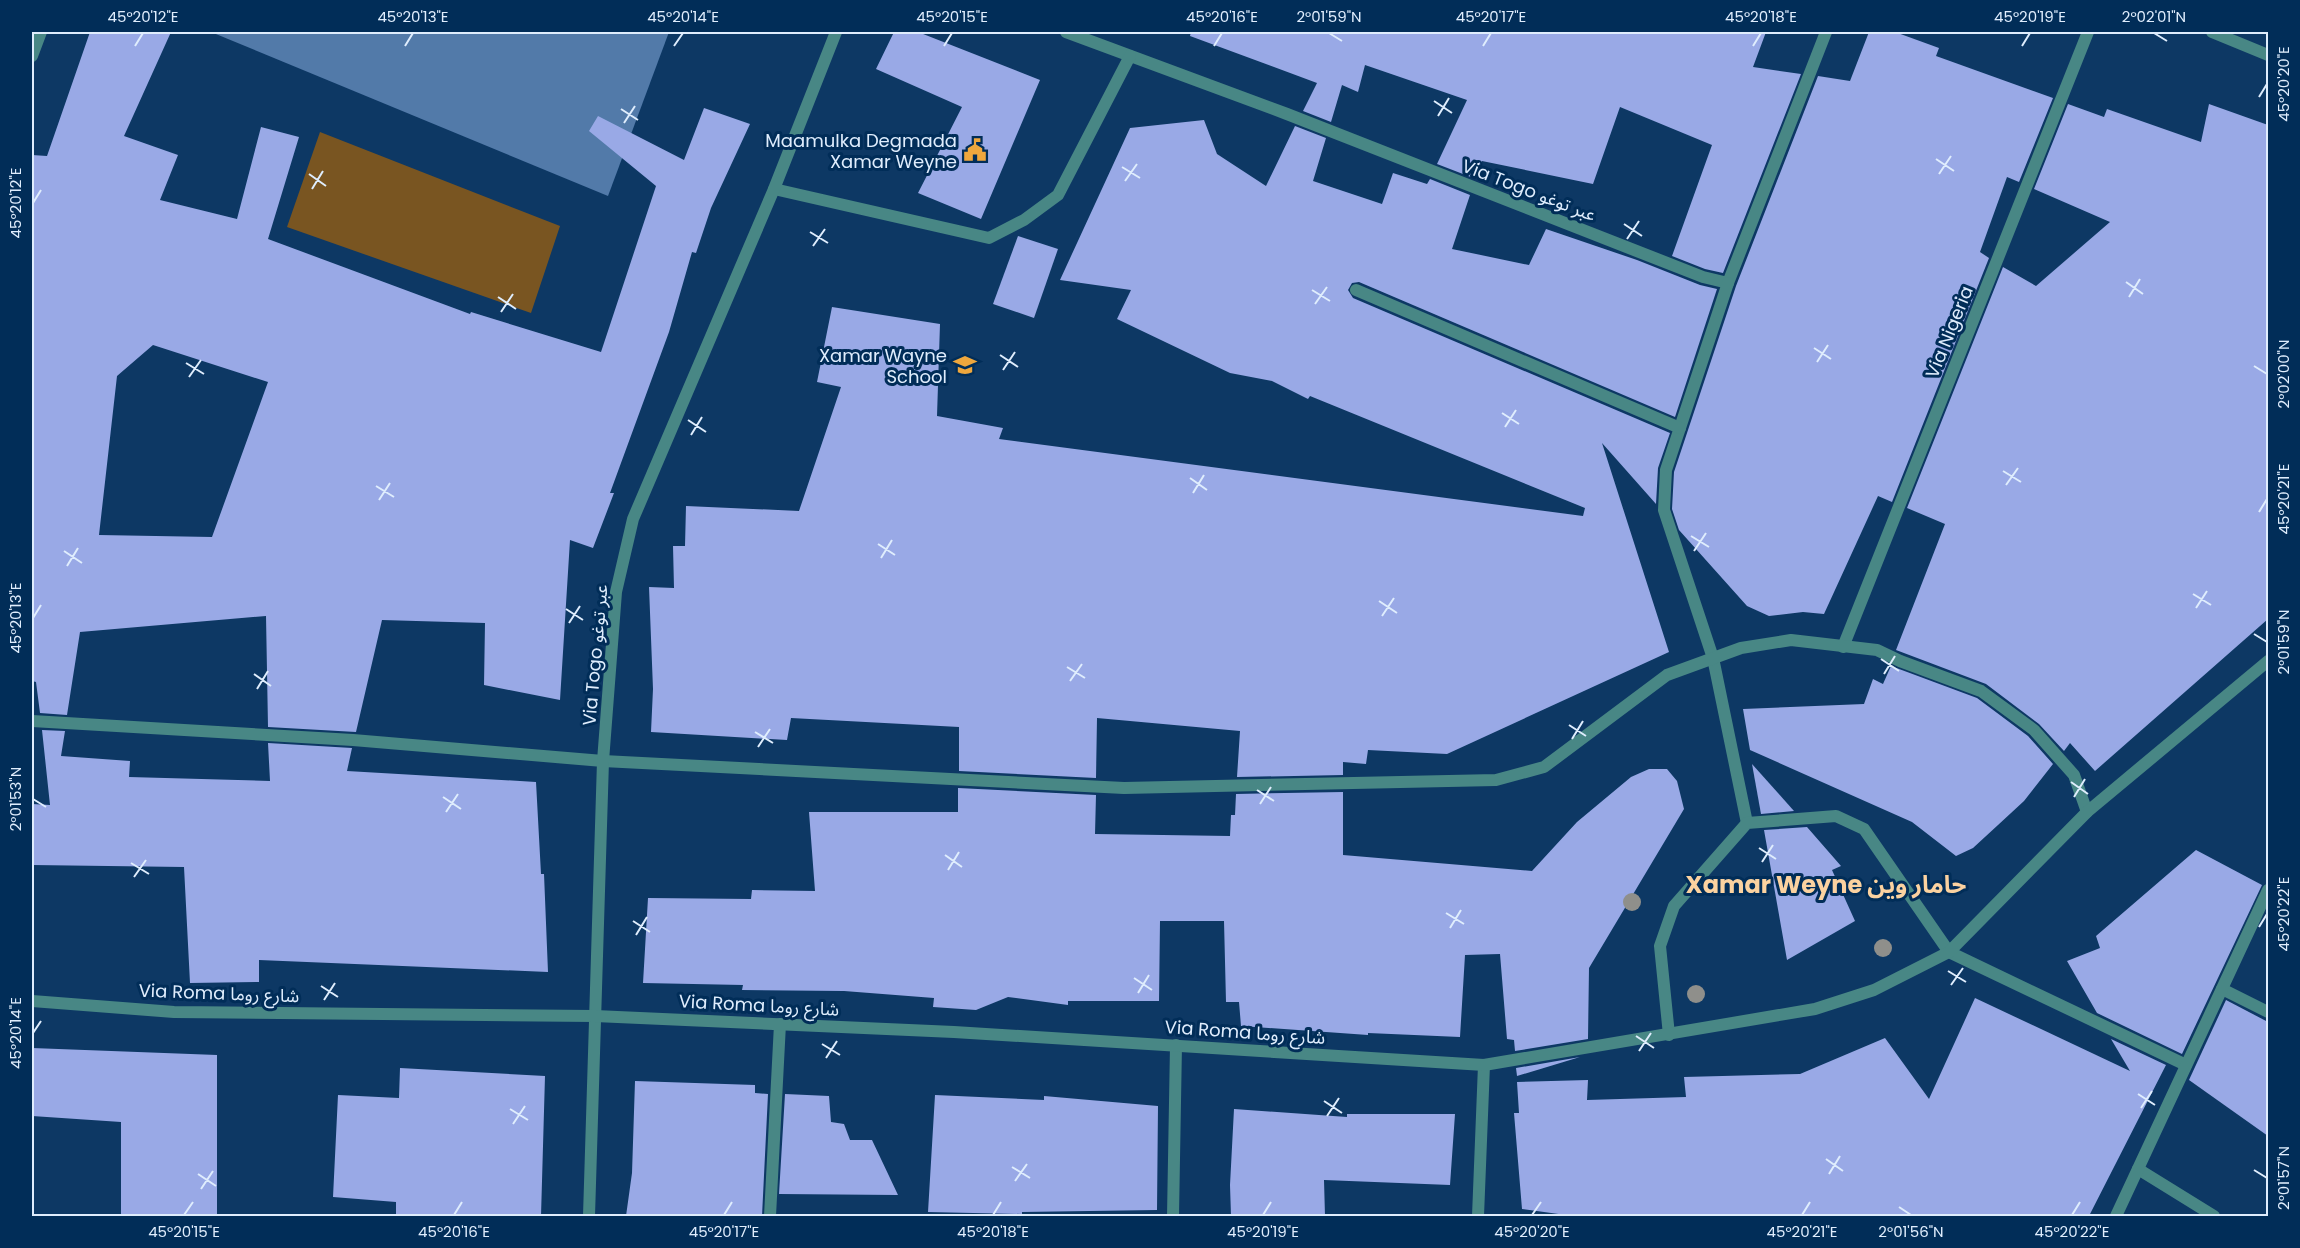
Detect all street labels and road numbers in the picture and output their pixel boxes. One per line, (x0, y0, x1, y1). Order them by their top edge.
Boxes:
street label: Via Togo عبر توغو (1458, 153, 1600, 227)
street label: Via Nigeria (1919, 282, 1979, 382)
street label: Via Togo عبر توغو (576, 583, 614, 727)
street label: Via Roma شارع روما (138, 978, 300, 1010)
street label: Via Roma شارع روما (678, 988, 840, 1024)
street label: Via Roma شارع روما (1164, 1014, 1326, 1052)

